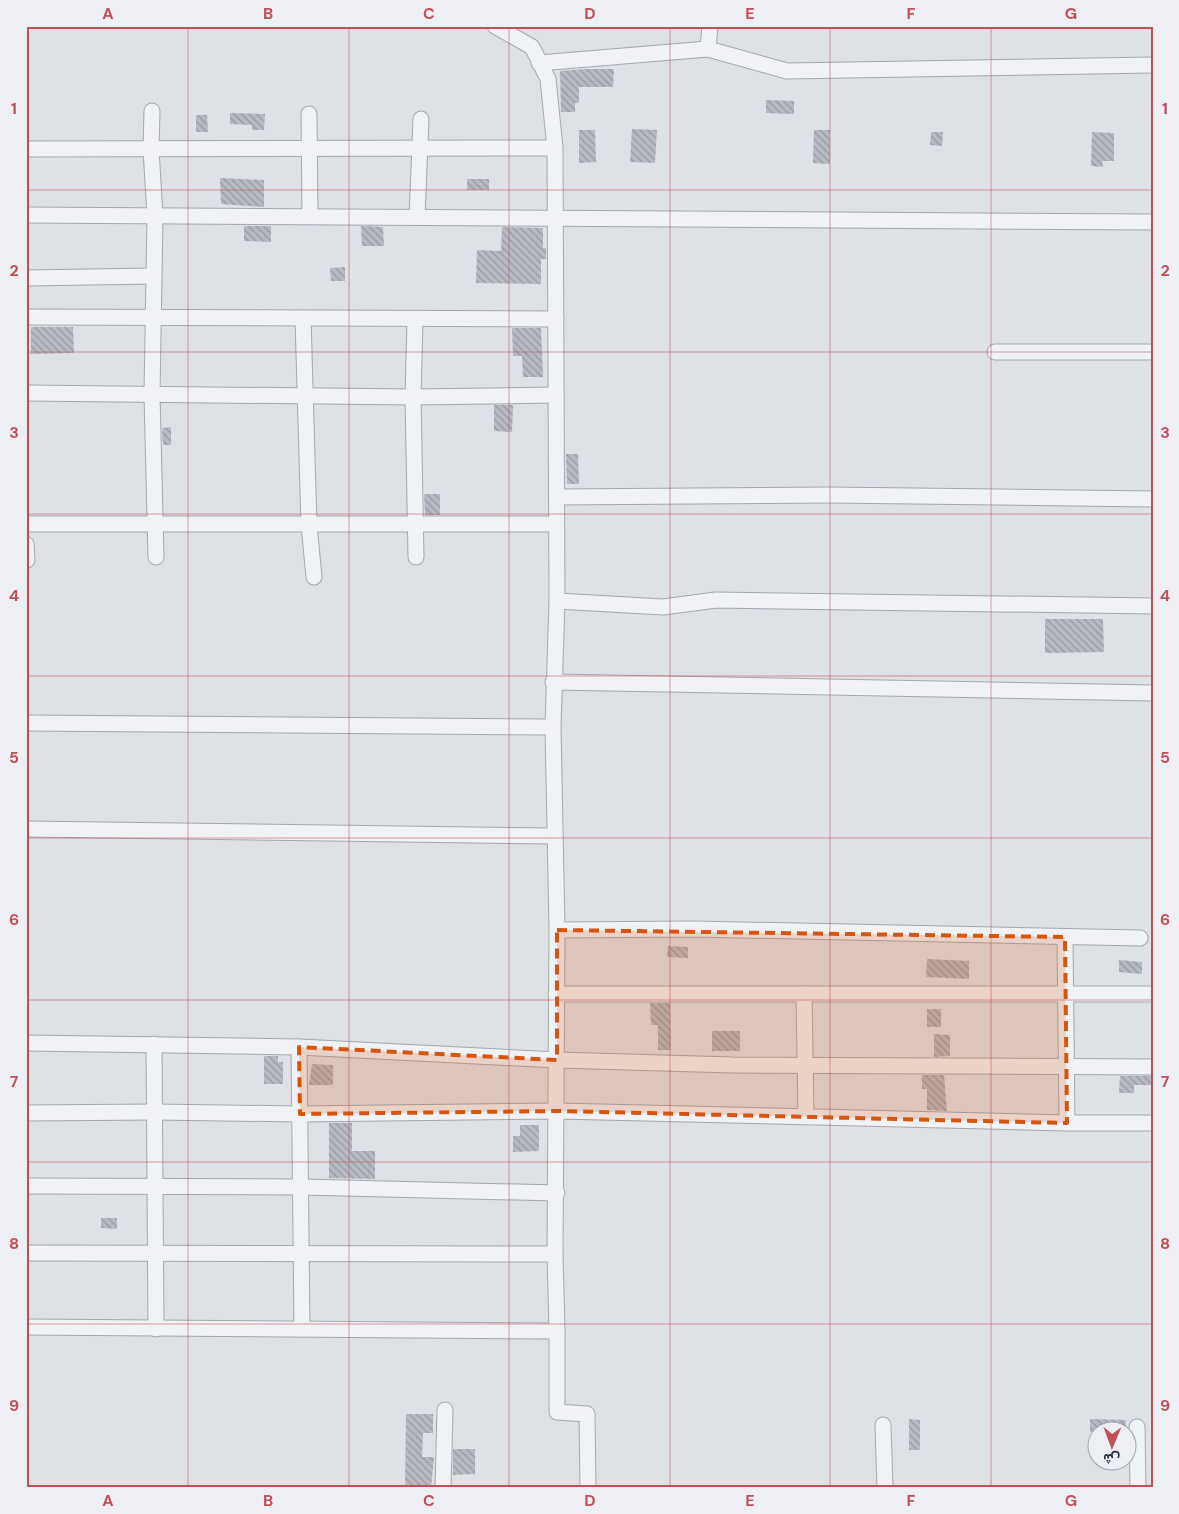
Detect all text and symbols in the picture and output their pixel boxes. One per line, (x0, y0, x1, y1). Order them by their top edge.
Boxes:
text: A (102, 3, 114, 24)
text: B (263, 3, 273, 24)
text: C (423, 3, 435, 24)
text: D (584, 3, 596, 24)
text: E (745, 3, 755, 24)
text: F (907, 3, 916, 24)
text: G (1065, 3, 1077, 24)
text: 1 (11, 98, 17, 119)
text: 1 (1162, 98, 1168, 119)
text: 2 (9, 260, 19, 281)
text: 2 (1160, 260, 1170, 281)
text: 3 (9, 422, 19, 443)
text: 3 (1160, 422, 1170, 443)
text: 4 (9, 585, 19, 606)
text: 4 (1160, 585, 1170, 606)
text: 5 (9, 747, 19, 768)
text: 5 (1160, 747, 1170, 768)
text: 6 (9, 909, 19, 930)
text: 6 (1160, 909, 1170, 930)
text: 7 (10, 1071, 19, 1092)
text: 7 (1161, 1071, 1170, 1092)
text: 8 (9, 1233, 19, 1254)
text: 8 (1160, 1233, 1170, 1254)
text: 9 (9, 1395, 19, 1416)
text: 9 (1160, 1395, 1170, 1416)
north arrow (1086, 1422, 1136, 1472)
text: ش (1103, 1450, 1120, 1468)
text: A (102, 1490, 114, 1511)
text: B (263, 1490, 273, 1511)
text: C (423, 1490, 435, 1511)
text: D (584, 1490, 596, 1511)
text: E (745, 1490, 755, 1511)
text: F (907, 1490, 916, 1511)
text: G (1065, 1490, 1077, 1511)

